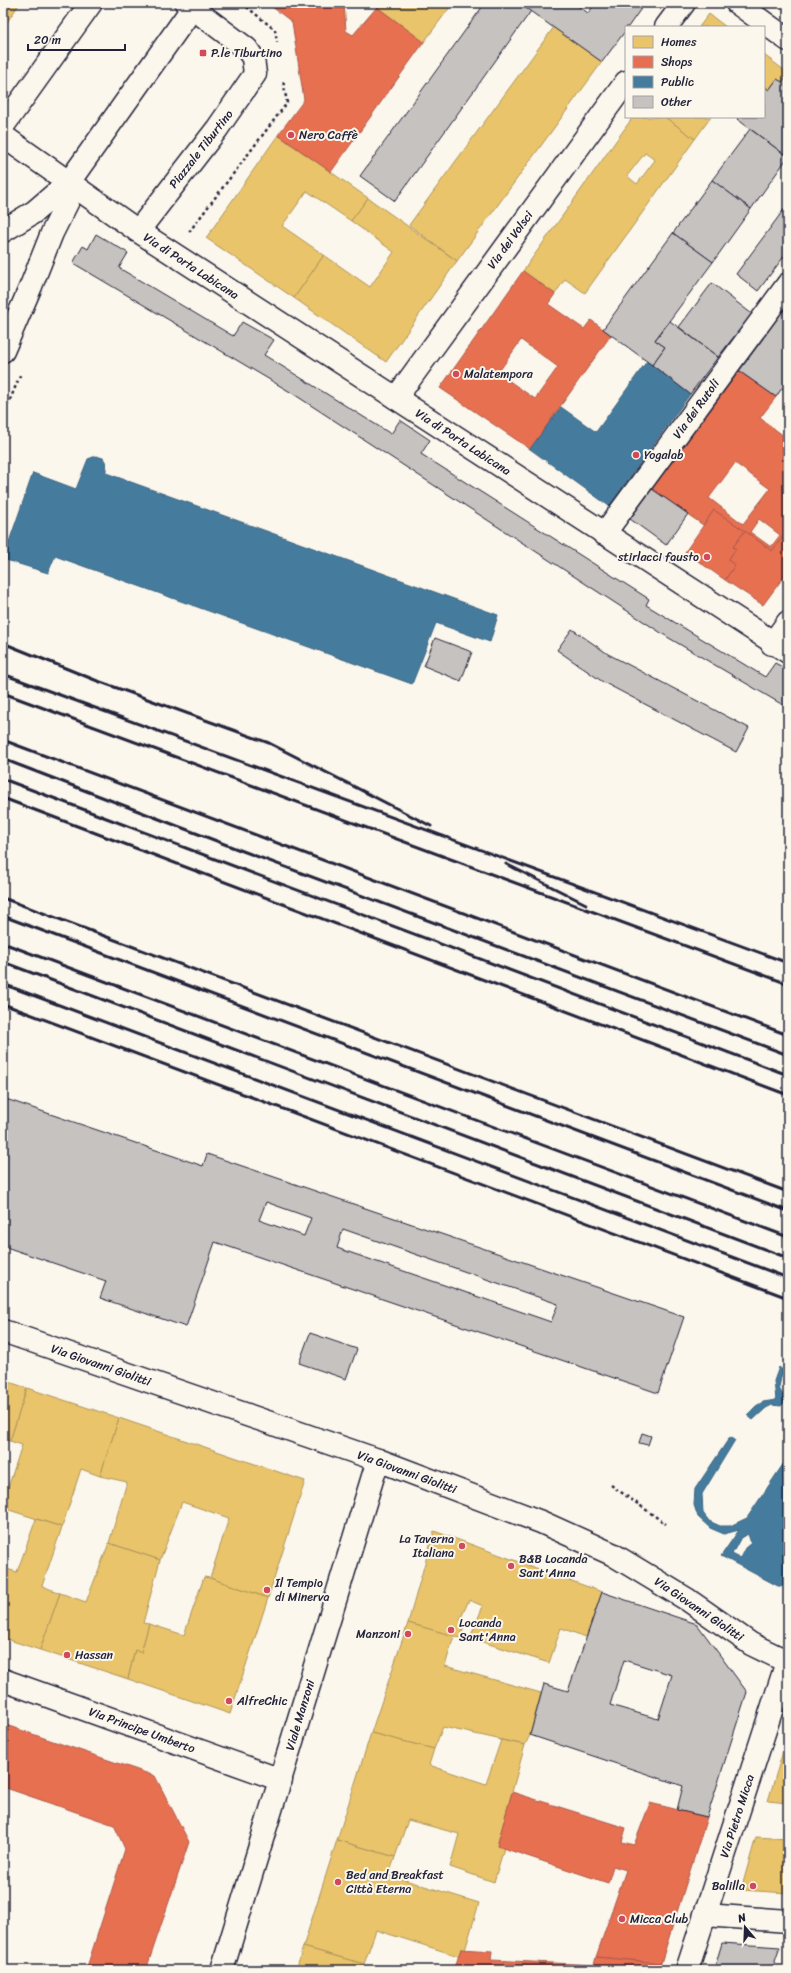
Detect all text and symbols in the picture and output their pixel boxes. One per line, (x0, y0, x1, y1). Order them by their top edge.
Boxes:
scale bar (28, 26, 125, 52)
legend (625, 26, 765, 118)
text: 20 m (34, 29, 61, 51)
text: Homes (661, 31, 697, 53)
place label: P.le Tiburtino (211, 42, 282, 64)
marker: P.le Tiburtino (198, 48, 208, 58)
text: Shops (661, 51, 692, 73)
text: Public (661, 71, 694, 93)
text: Other (661, 91, 692, 113)
street label: Piazzale Tiburtino (163, 105, 239, 193)
place label: Nero Caffè (299, 124, 358, 146)
marker: Nero Caffè (286, 130, 296, 140)
street label: Via dei Volsci (481, 205, 539, 274)
street label: Via di Porta Labicana (139, 227, 243, 305)
place label: Malatempora (464, 363, 534, 385)
marker: Malatempora (451, 369, 461, 379)
street label: Via dei Rutoli (667, 374, 726, 444)
street label: Via di Porta Labicana (411, 403, 515, 481)
place label: Yogalab (644, 444, 684, 466)
marker: Yogalab (631, 450, 641, 460)
place label: stirlacci fausto (617, 546, 699, 568)
marker: stirlacci fausto (702, 552, 712, 562)
street label: Via Giovanni Giolitti (48, 1338, 155, 1393)
street label: Via Giovanni Giolitti (354, 1444, 460, 1500)
place label: La Taverna Italiana (399, 1528, 454, 1564)
marker: La Taverna Italiana (457, 1541, 467, 1551)
place label: B&B Locanda Sant'Anna (519, 1548, 587, 1584)
marker: B&B Locanda Sant'Anna (506, 1561, 516, 1571)
street label: Via Giovanni Giolitti (650, 1571, 749, 1648)
place label: Il Tempio di Minerva (274, 1572, 330, 1608)
marker: Il Tempio di Minerva (262, 1585, 272, 1595)
place label: Locanda Sant'Anna (459, 1612, 516, 1648)
place label: Manzoni (356, 1623, 401, 1645)
marker: Locanda Sant'Anna (446, 1625, 456, 1635)
marker: Manzoni (403, 1629, 413, 1639)
place label: Hassan (75, 1644, 114, 1666)
marker: Hassan (62, 1650, 72, 1660)
street label: Viale Manzoni (279, 1676, 321, 1753)
place label: AlfreChic (236, 1690, 288, 1712)
marker: AlfreChic (224, 1696, 234, 1706)
street label: Via Principe Umberto (86, 1701, 198, 1759)
street label: Via Pietro Micca (713, 1771, 761, 1861)
place label: Bed and Breakfast Città Eterna (346, 1864, 444, 1900)
place label: Balilla (712, 1875, 745, 1897)
marker: Bed and Breakfast Città Eterna (333, 1877, 343, 1887)
marker: Balilla (748, 1881, 758, 1891)
north arrow (725, 1907, 765, 1947)
place label: Micca Club (630, 1908, 689, 1930)
text: N (734, 1908, 749, 1929)
marker: Micca Club (617, 1914, 627, 1924)

